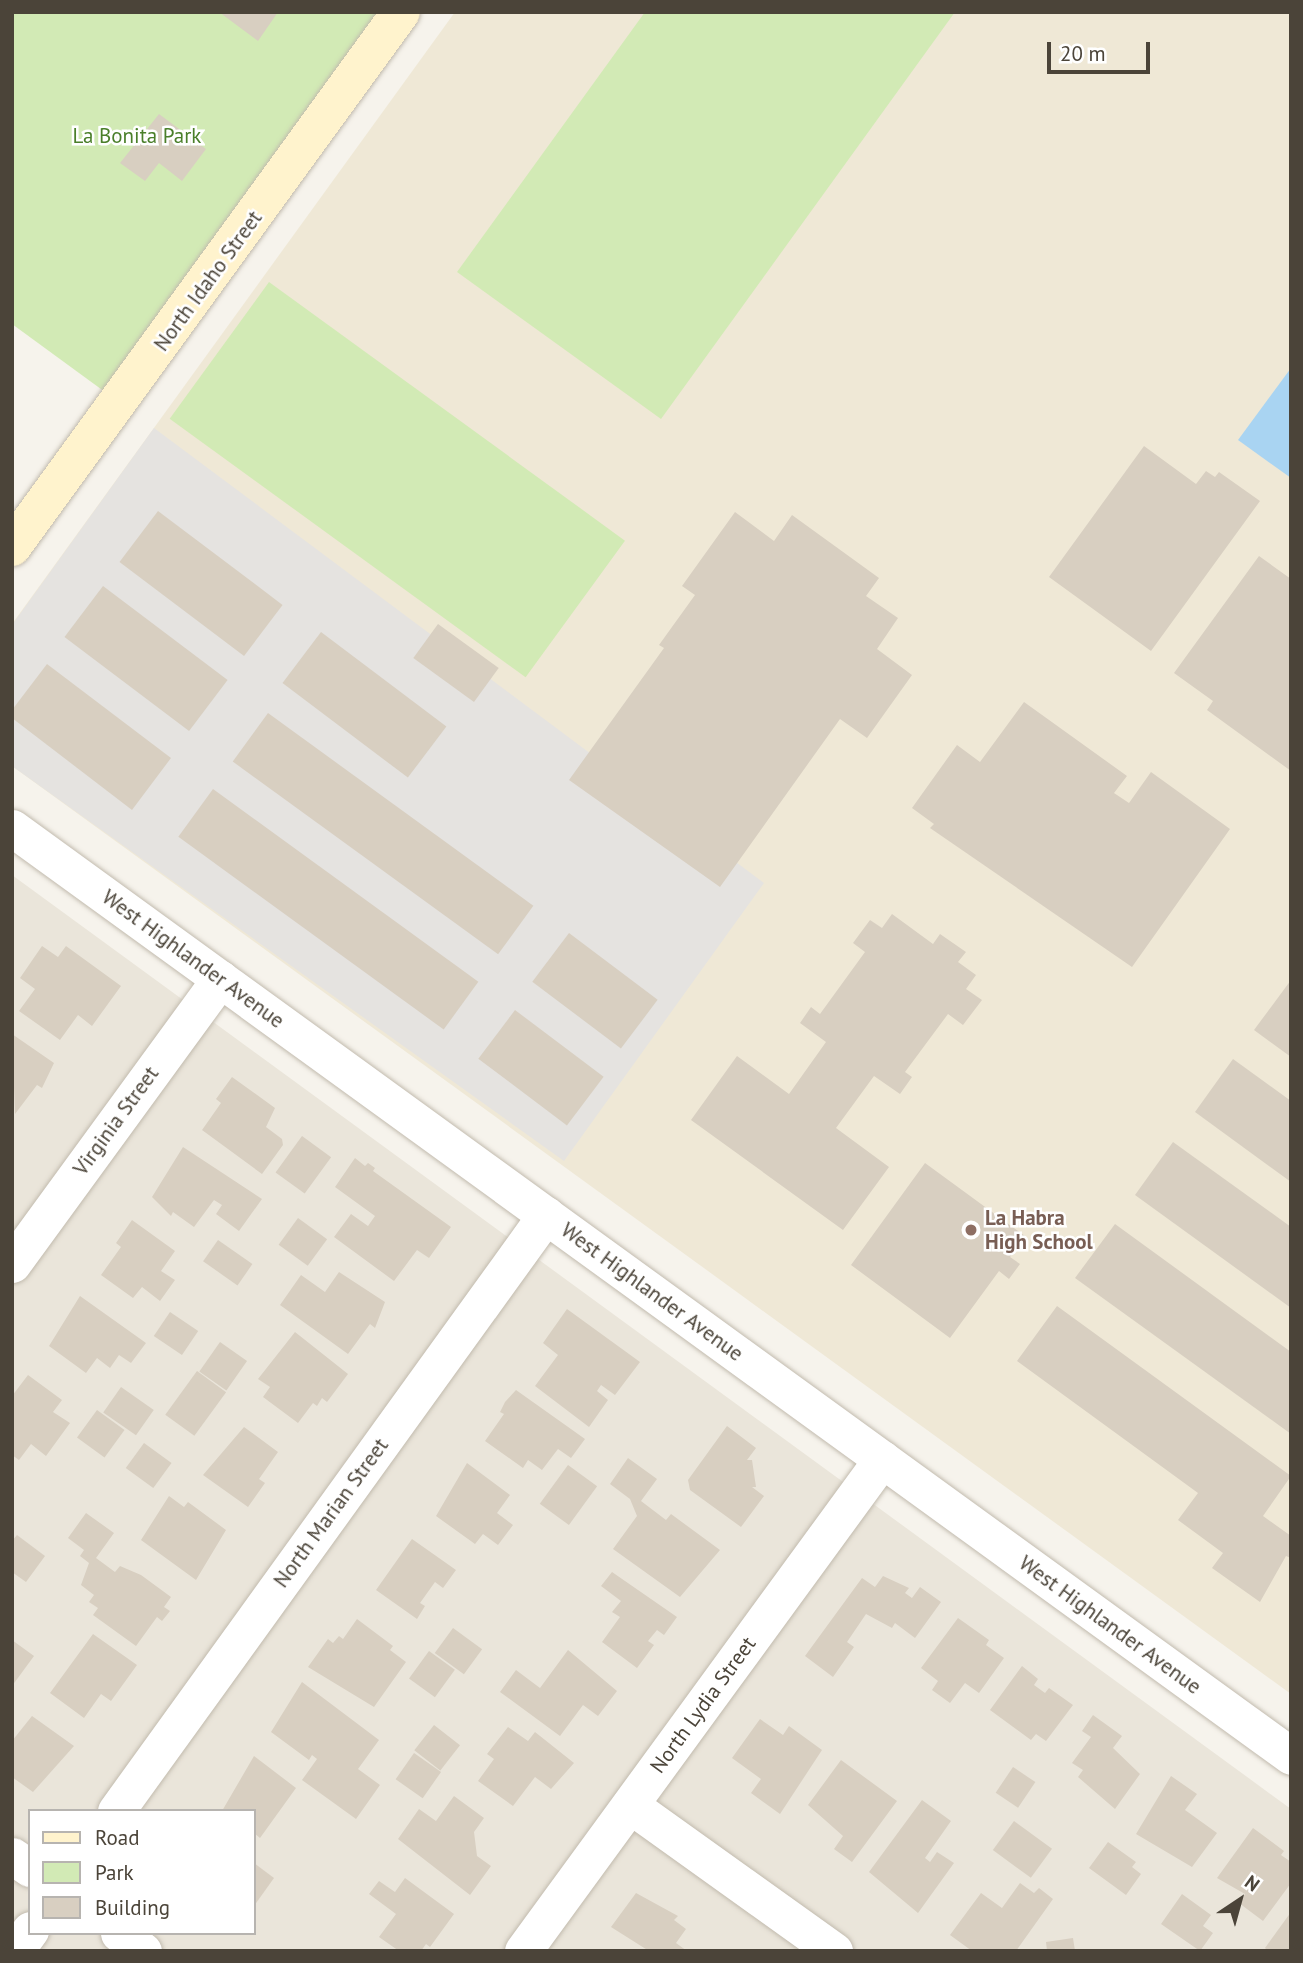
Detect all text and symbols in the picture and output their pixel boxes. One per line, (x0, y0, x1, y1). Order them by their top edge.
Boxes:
scale bar (1051, 28, 1154, 72)
text: 20 m (1060, 40, 1106, 67)
park label: La Bonita Park (73, 123, 201, 149)
street label: North Idaho Street (149, 206, 267, 356)
street label: West Highlander Avenue (97, 884, 289, 1034)
street label: Virginia Street (68, 1062, 164, 1180)
place label: La Habra High School (985, 1205, 1093, 1255)
street label: West Highlander Avenue (556, 1217, 748, 1367)
marker: La Habra High School (963, 1222, 979, 1238)
street label: North Marian Street (268, 1433, 394, 1593)
street label: West Highlander Avenue (1014, 1550, 1206, 1700)
street label: North Lydia Street (645, 1632, 761, 1778)
legend (28, 1809, 256, 1935)
text: Road (95, 1824, 139, 1851)
text: Park (95, 1859, 134, 1886)
north arrow (1205, 1865, 1275, 1935)
text: N (1240, 1870, 1264, 1896)
text: Building (95, 1894, 170, 1921)

